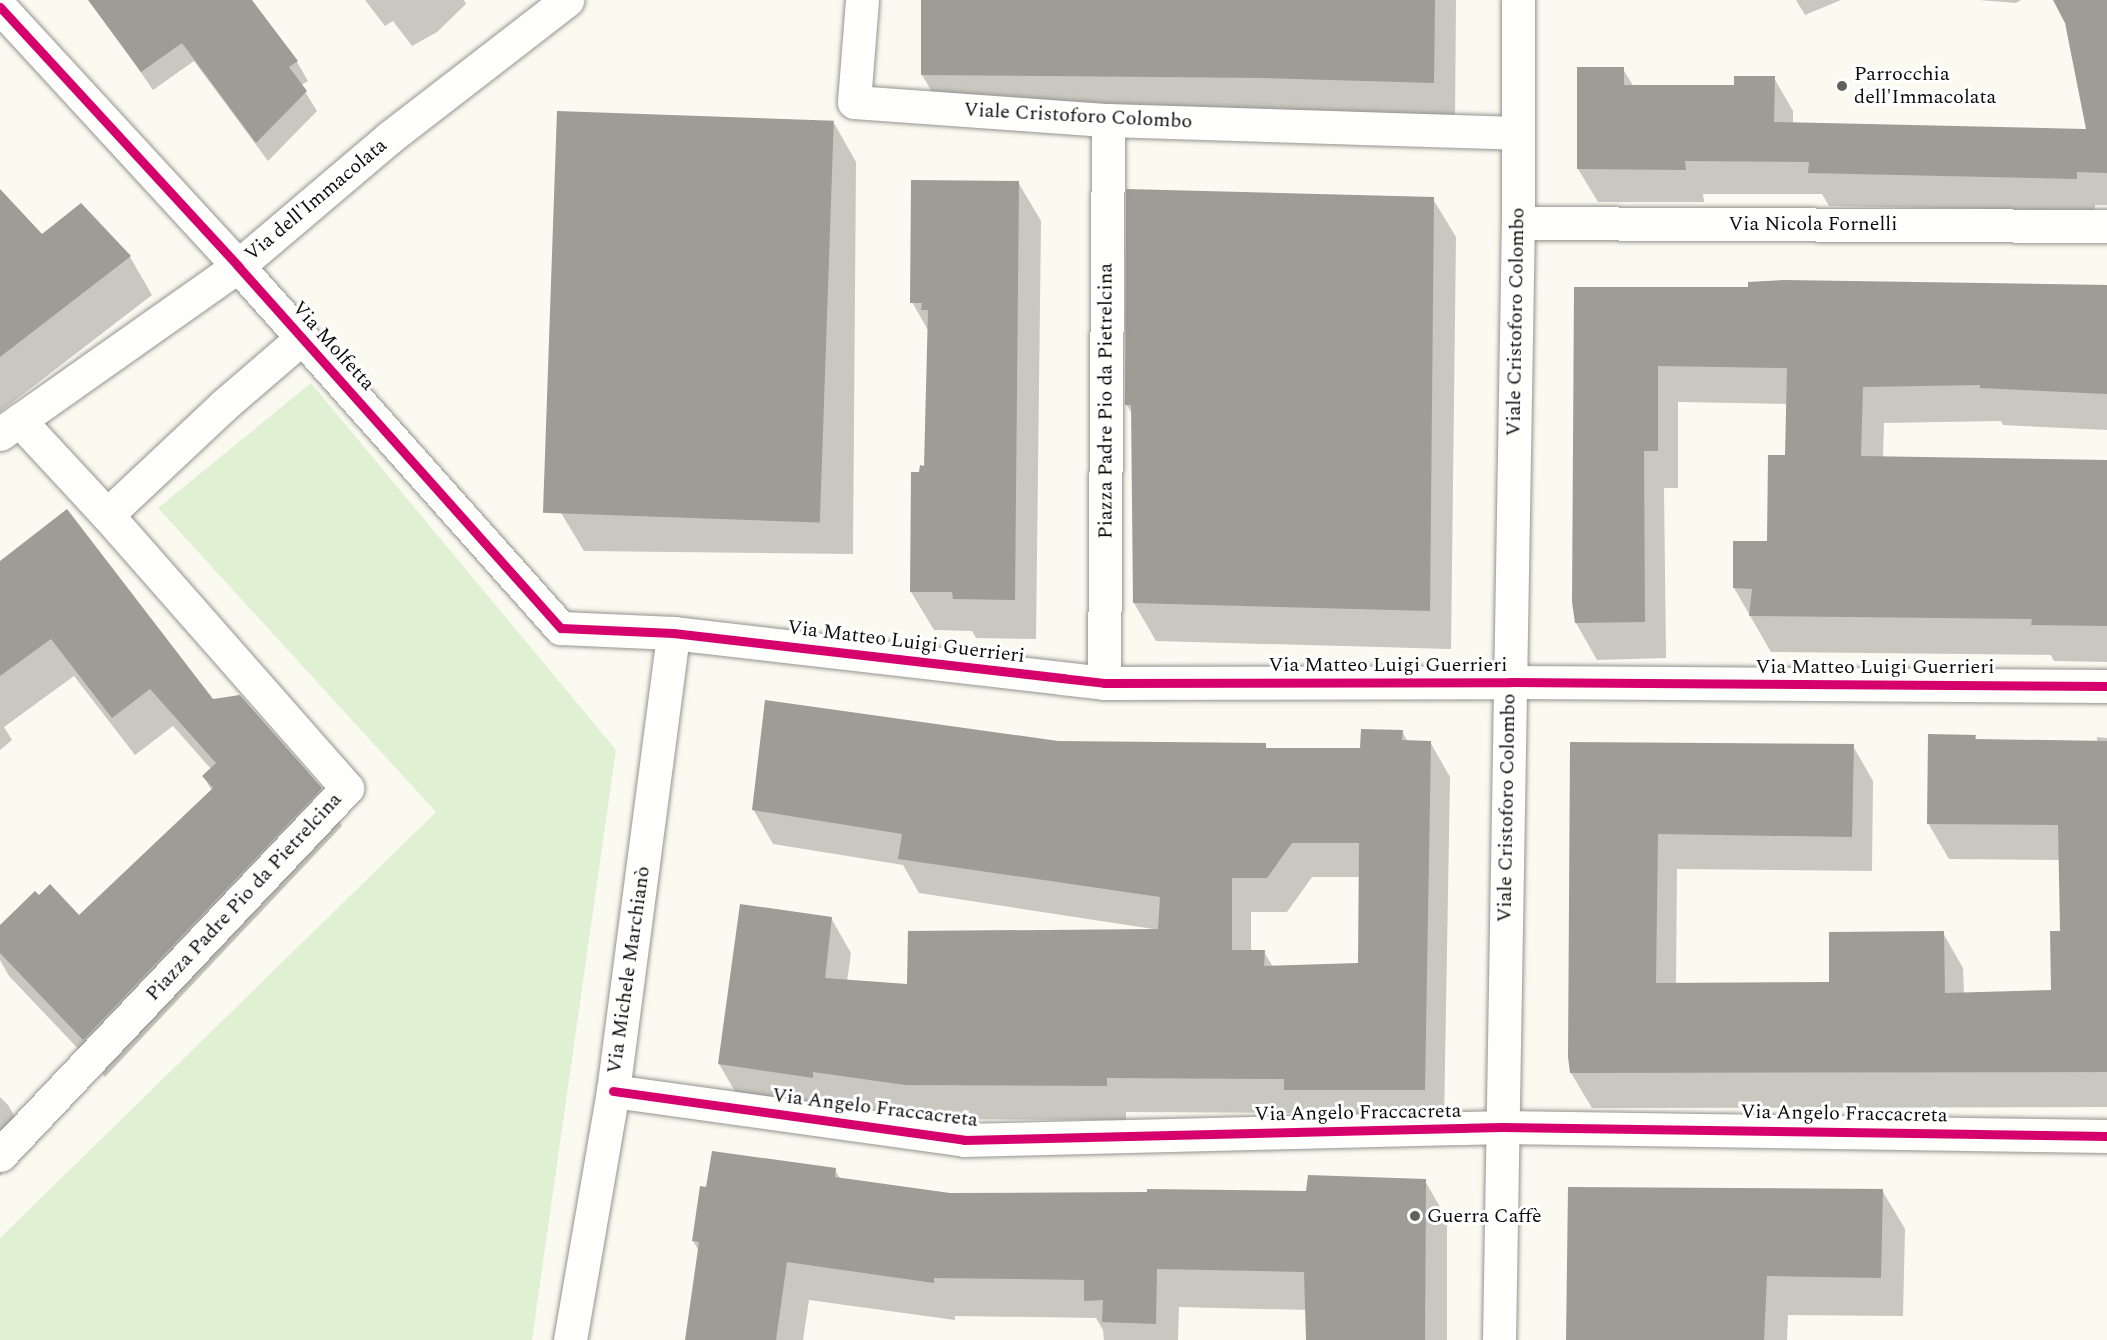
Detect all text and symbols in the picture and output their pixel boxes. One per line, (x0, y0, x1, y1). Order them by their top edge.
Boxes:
place label: Parrocchia dell'Immacolata (1854, 62, 1996, 109)
marker: Parrocchia dell'Immacolata (1835, 79, 1849, 93)
street label: Viale Cristoforo Colombo (963, 98, 1193, 134)
street label: Via dell'Immacolata (240, 134, 392, 266)
street label: Viale Cristoforo Colombo (1502, 207, 1530, 437)
street label: Via Nicola Fornelli (1729, 212, 1897, 236)
street label: Piazza Padre Pio da Pietrelcina (1094, 263, 1118, 539)
street label: Via Molfetta (287, 296, 379, 396)
street label: Via Matteo Luigi Guerrieri (786, 616, 1026, 668)
street label: Via Matteo Luigi Guerrieri (1268, 653, 1508, 677)
street label: Via Matteo Luigi Guerrieri (1755, 655, 1995, 679)
street label: Viale Cristoforo Colombo (1493, 693, 1521, 923)
street label: Piazza Padre Pio da Pietrelcina (141, 788, 347, 1006)
street label: Via Michele Marchianò (603, 865, 655, 1075)
street label: Via Angelo Fraccacreta (771, 1083, 979, 1133)
street label: Via Angelo Fraccacreta (1254, 1099, 1462, 1127)
street label: Via Angelo Fraccacreta (1740, 1100, 1948, 1128)
place label: Guerra Caffè (1427, 1204, 1542, 1228)
marker: Guerra Caffè (1408, 1209, 1422, 1223)

